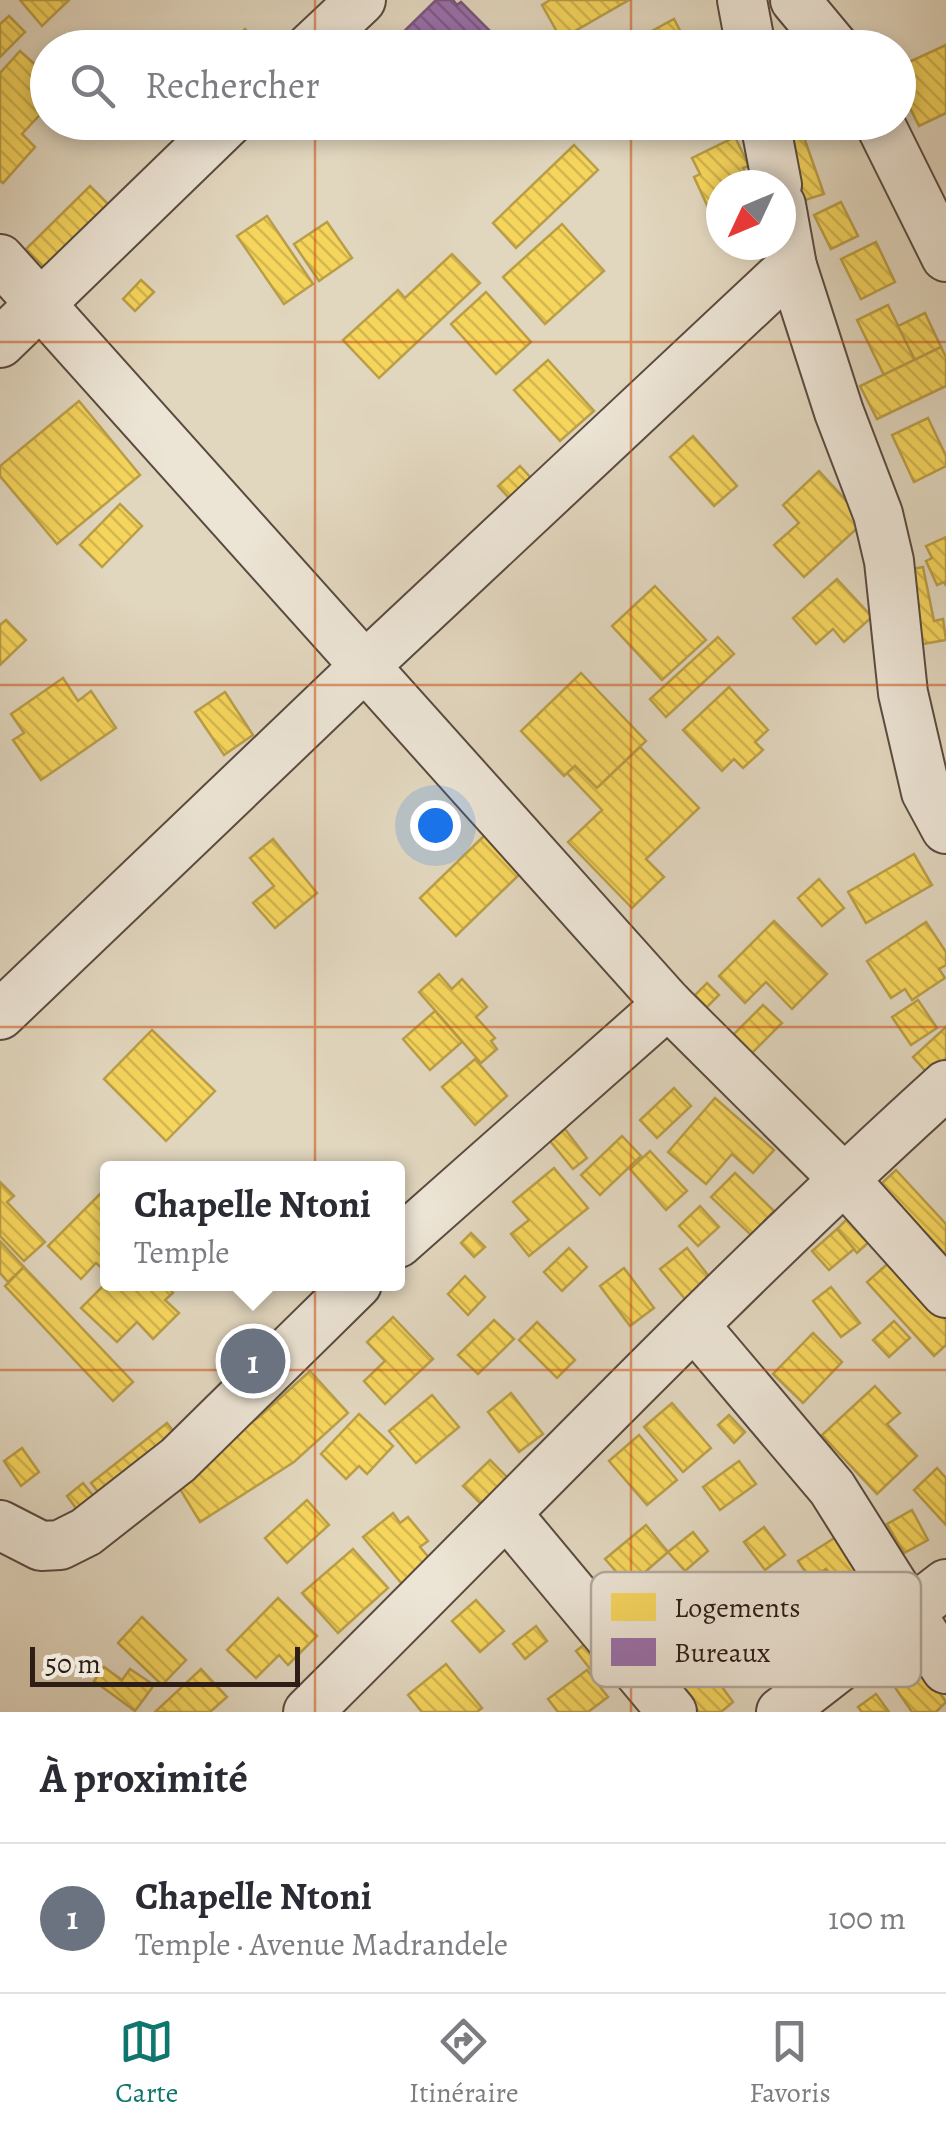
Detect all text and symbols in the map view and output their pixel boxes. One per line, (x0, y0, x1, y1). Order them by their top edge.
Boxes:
search box (30, 30, 916, 140)
icon: search (65, 58, 120, 113)
text: Rechercher (145, 59, 320, 111)
north arrow (706, 170, 796, 260)
your location (410, 800, 461, 851)
popup (100, 1161, 405, 1291)
text: Chapelle Ntoni (134, 1178, 371, 1230)
text: Temple (134, 1230, 230, 1274)
pin: 1 (220, 1324, 286, 1398)
legend (591, 1572, 921, 1687)
text: Logements (674, 1589, 800, 1627)
text: Bureaux (674, 1634, 771, 1672)
scale bar (30, 1642, 300, 1686)
text: 50 m (45, 1645, 101, 1683)
text: À proximité (40, 1749, 248, 1806)
text: Chapelle Ntoni (135, 1870, 372, 1922)
text: 1 (67, 1896, 78, 1940)
text: 100 m (828, 1896, 906, 1940)
text: Temple · Avenue Madrandele (135, 1922, 508, 1966)
tab: Carte (115, 2014, 178, 2112)
tab: Itinéraire (409, 2014, 519, 2112)
tab: Favoris (749, 2014, 831, 2112)

